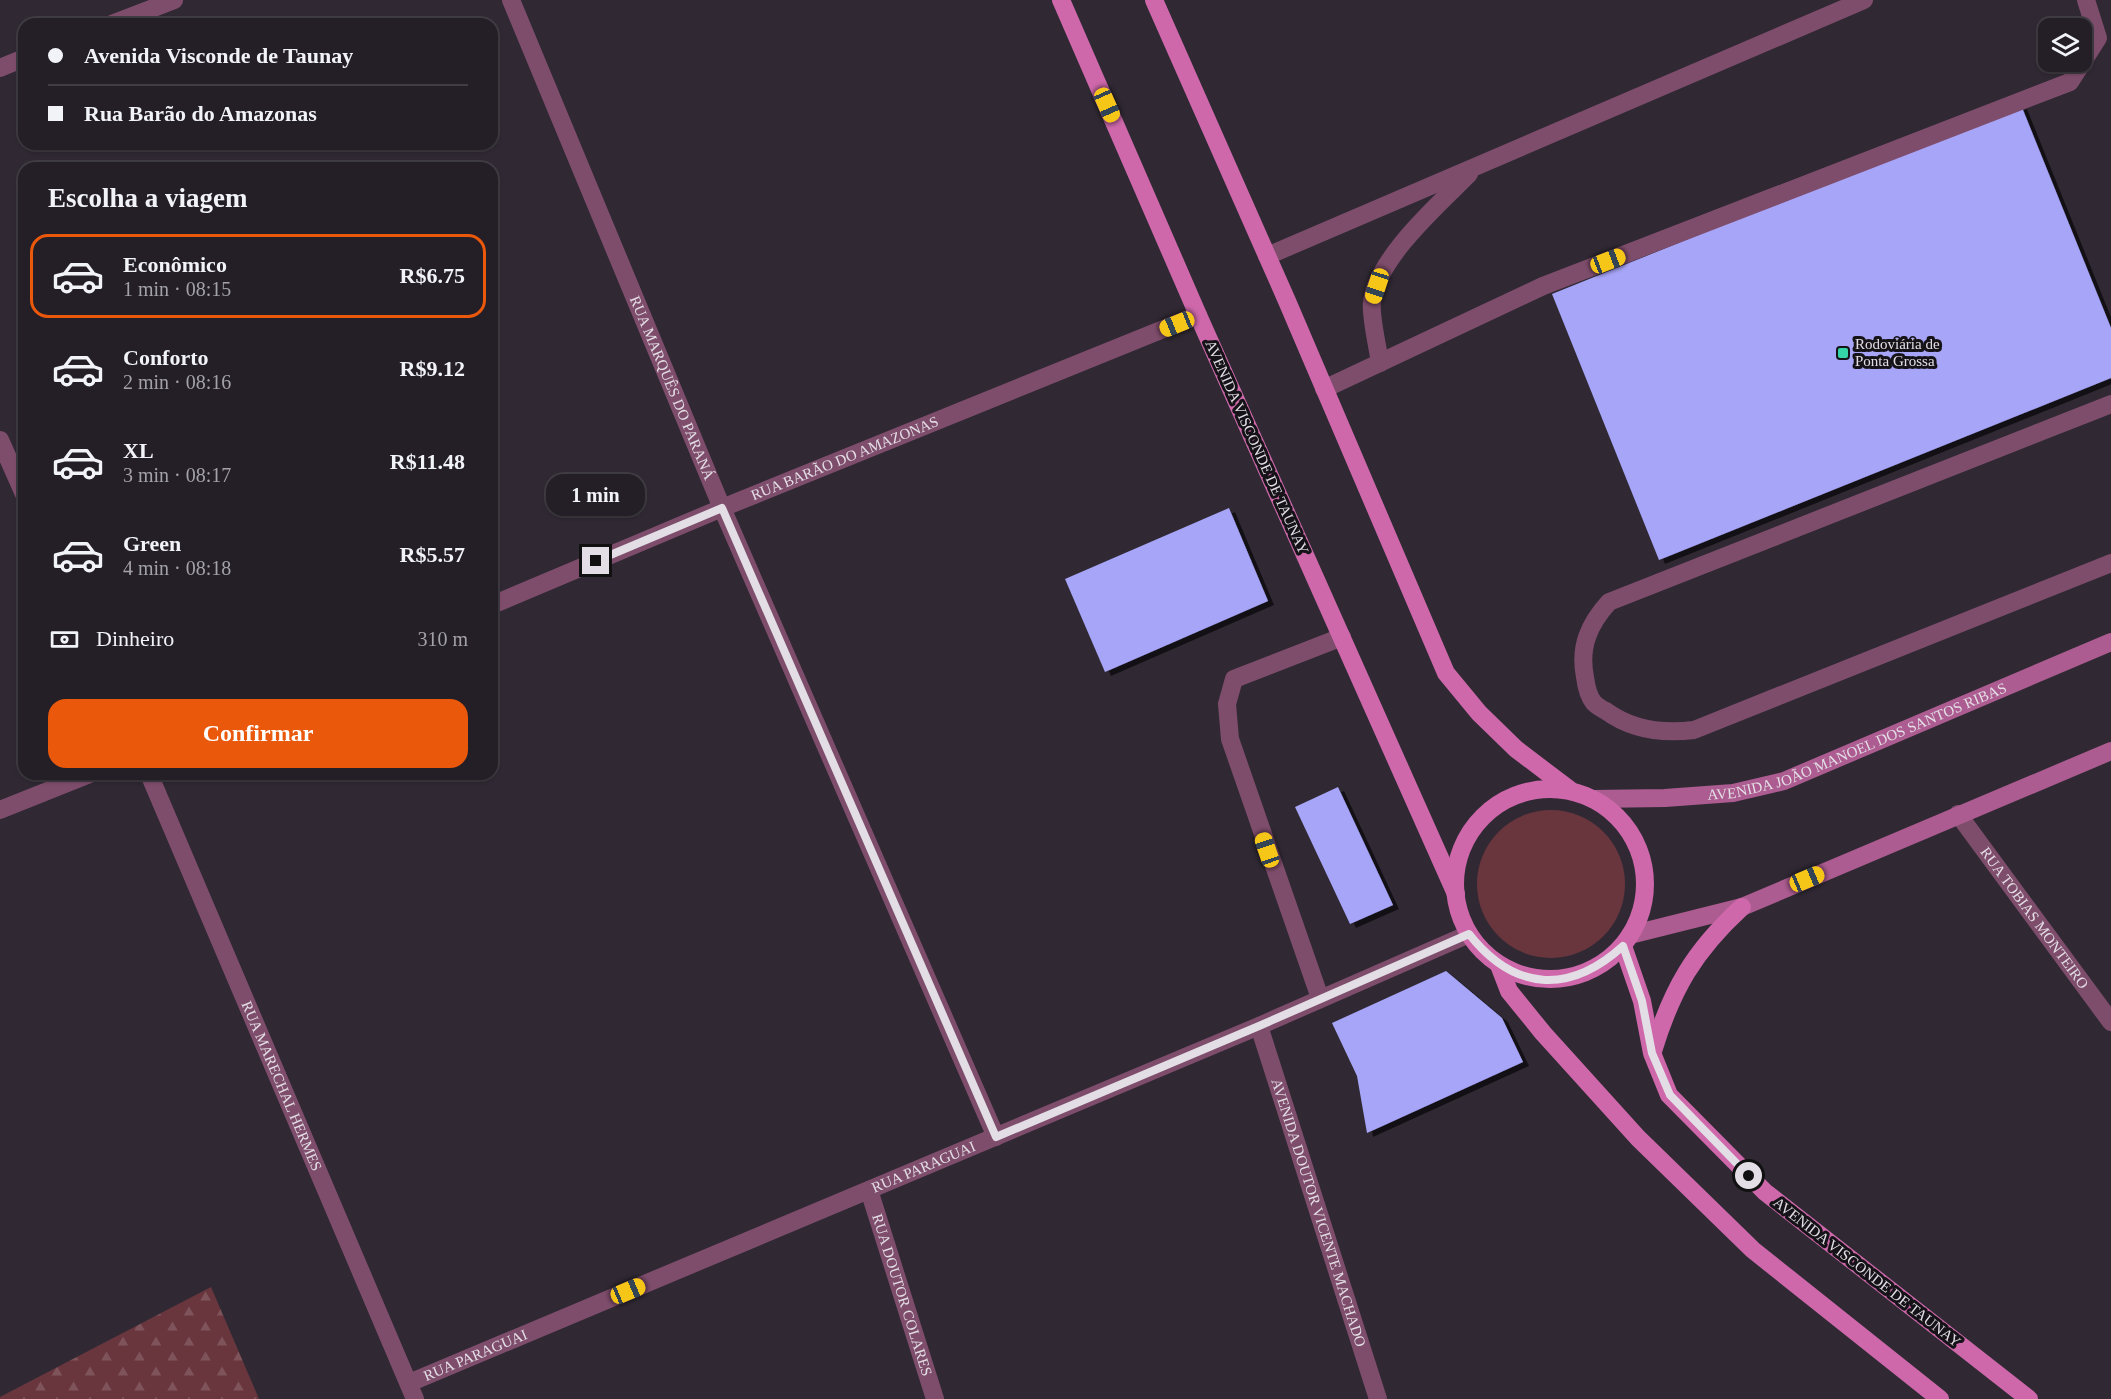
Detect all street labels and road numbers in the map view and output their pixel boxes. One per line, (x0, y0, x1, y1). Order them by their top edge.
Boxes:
street label: RUA MARQUÊS DO PARANÁ (627, 294, 717, 482)
street label: AVENIDA VISCONDE DE TAUNAY (1202, 337, 1312, 557)
street label: RUA BARÃO DO AMAZONAS (749, 413, 941, 503)
street label: AVENIDA JOÃO MANOEL DOS SANTOS RIBAS (1707, 679, 2009, 803)
street label: RUA TOBIAS MONTEIRO (1977, 844, 2092, 992)
street label: RUA MARECHAL HERMES (239, 999, 325, 1173)
street label: AVENIDA DOUTOR VICENTE MACHADO (1268, 1077, 1369, 1349)
street label: RUA PARAGUAI (869, 1138, 978, 1196)
street label: AVENIDA VISCONDE DE TAUNAY (1770, 1194, 1964, 1350)
street label: RUA DOUTOR COLARES (869, 1212, 935, 1378)
street label: RUA PARAGUAI (421, 1326, 530, 1384)

